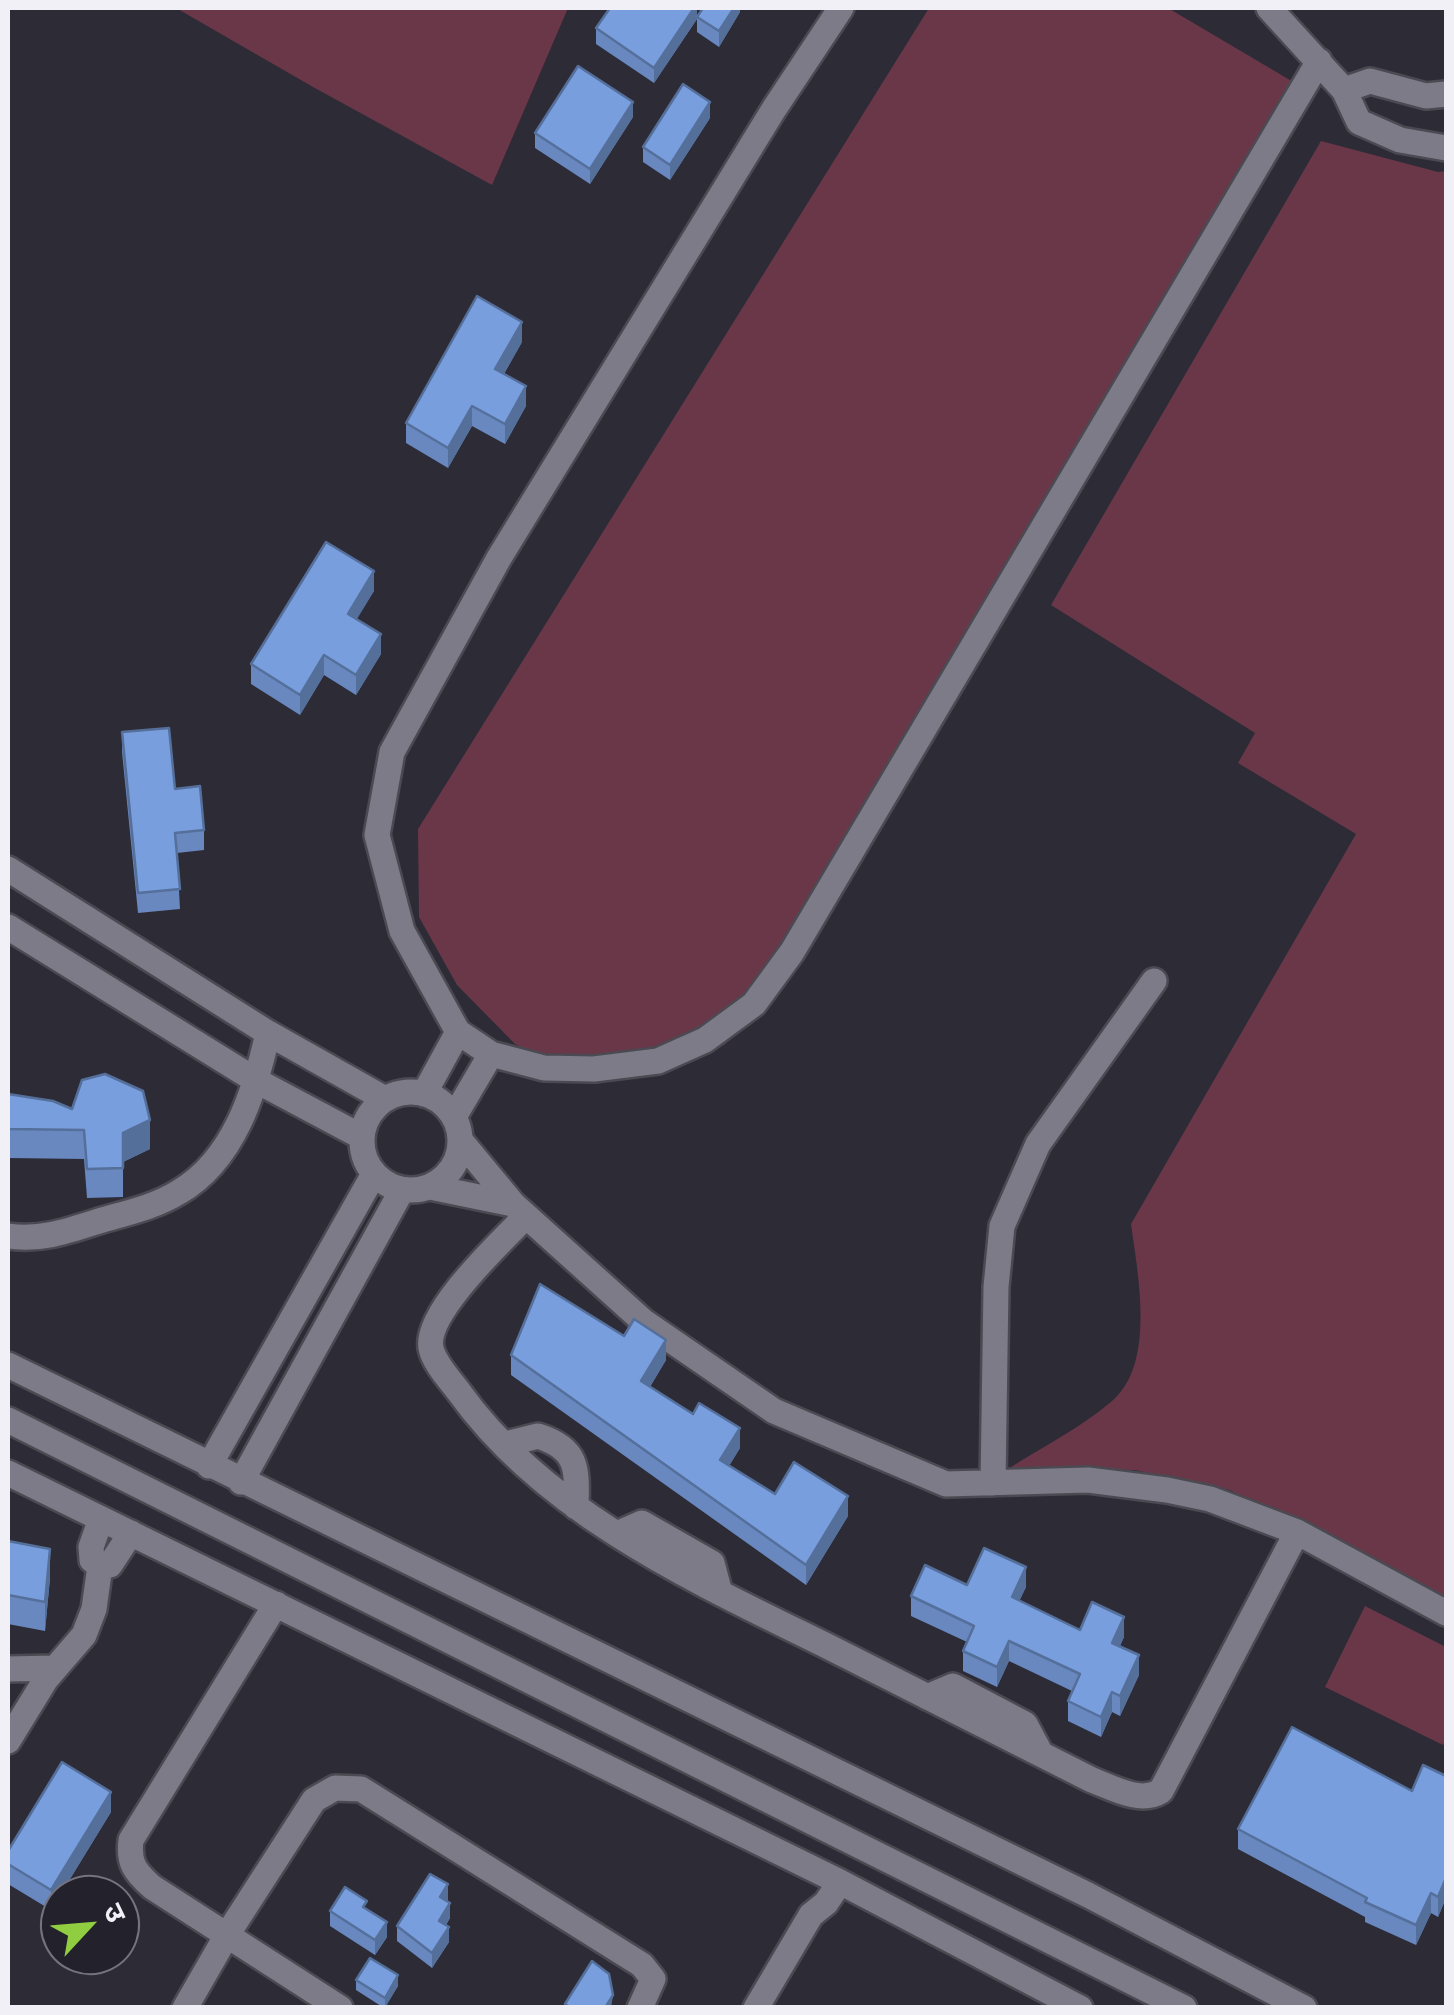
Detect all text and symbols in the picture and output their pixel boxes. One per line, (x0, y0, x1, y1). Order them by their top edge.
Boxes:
north arrow (40, 1875, 140, 1975)
text: उ (95, 1897, 136, 1928)

